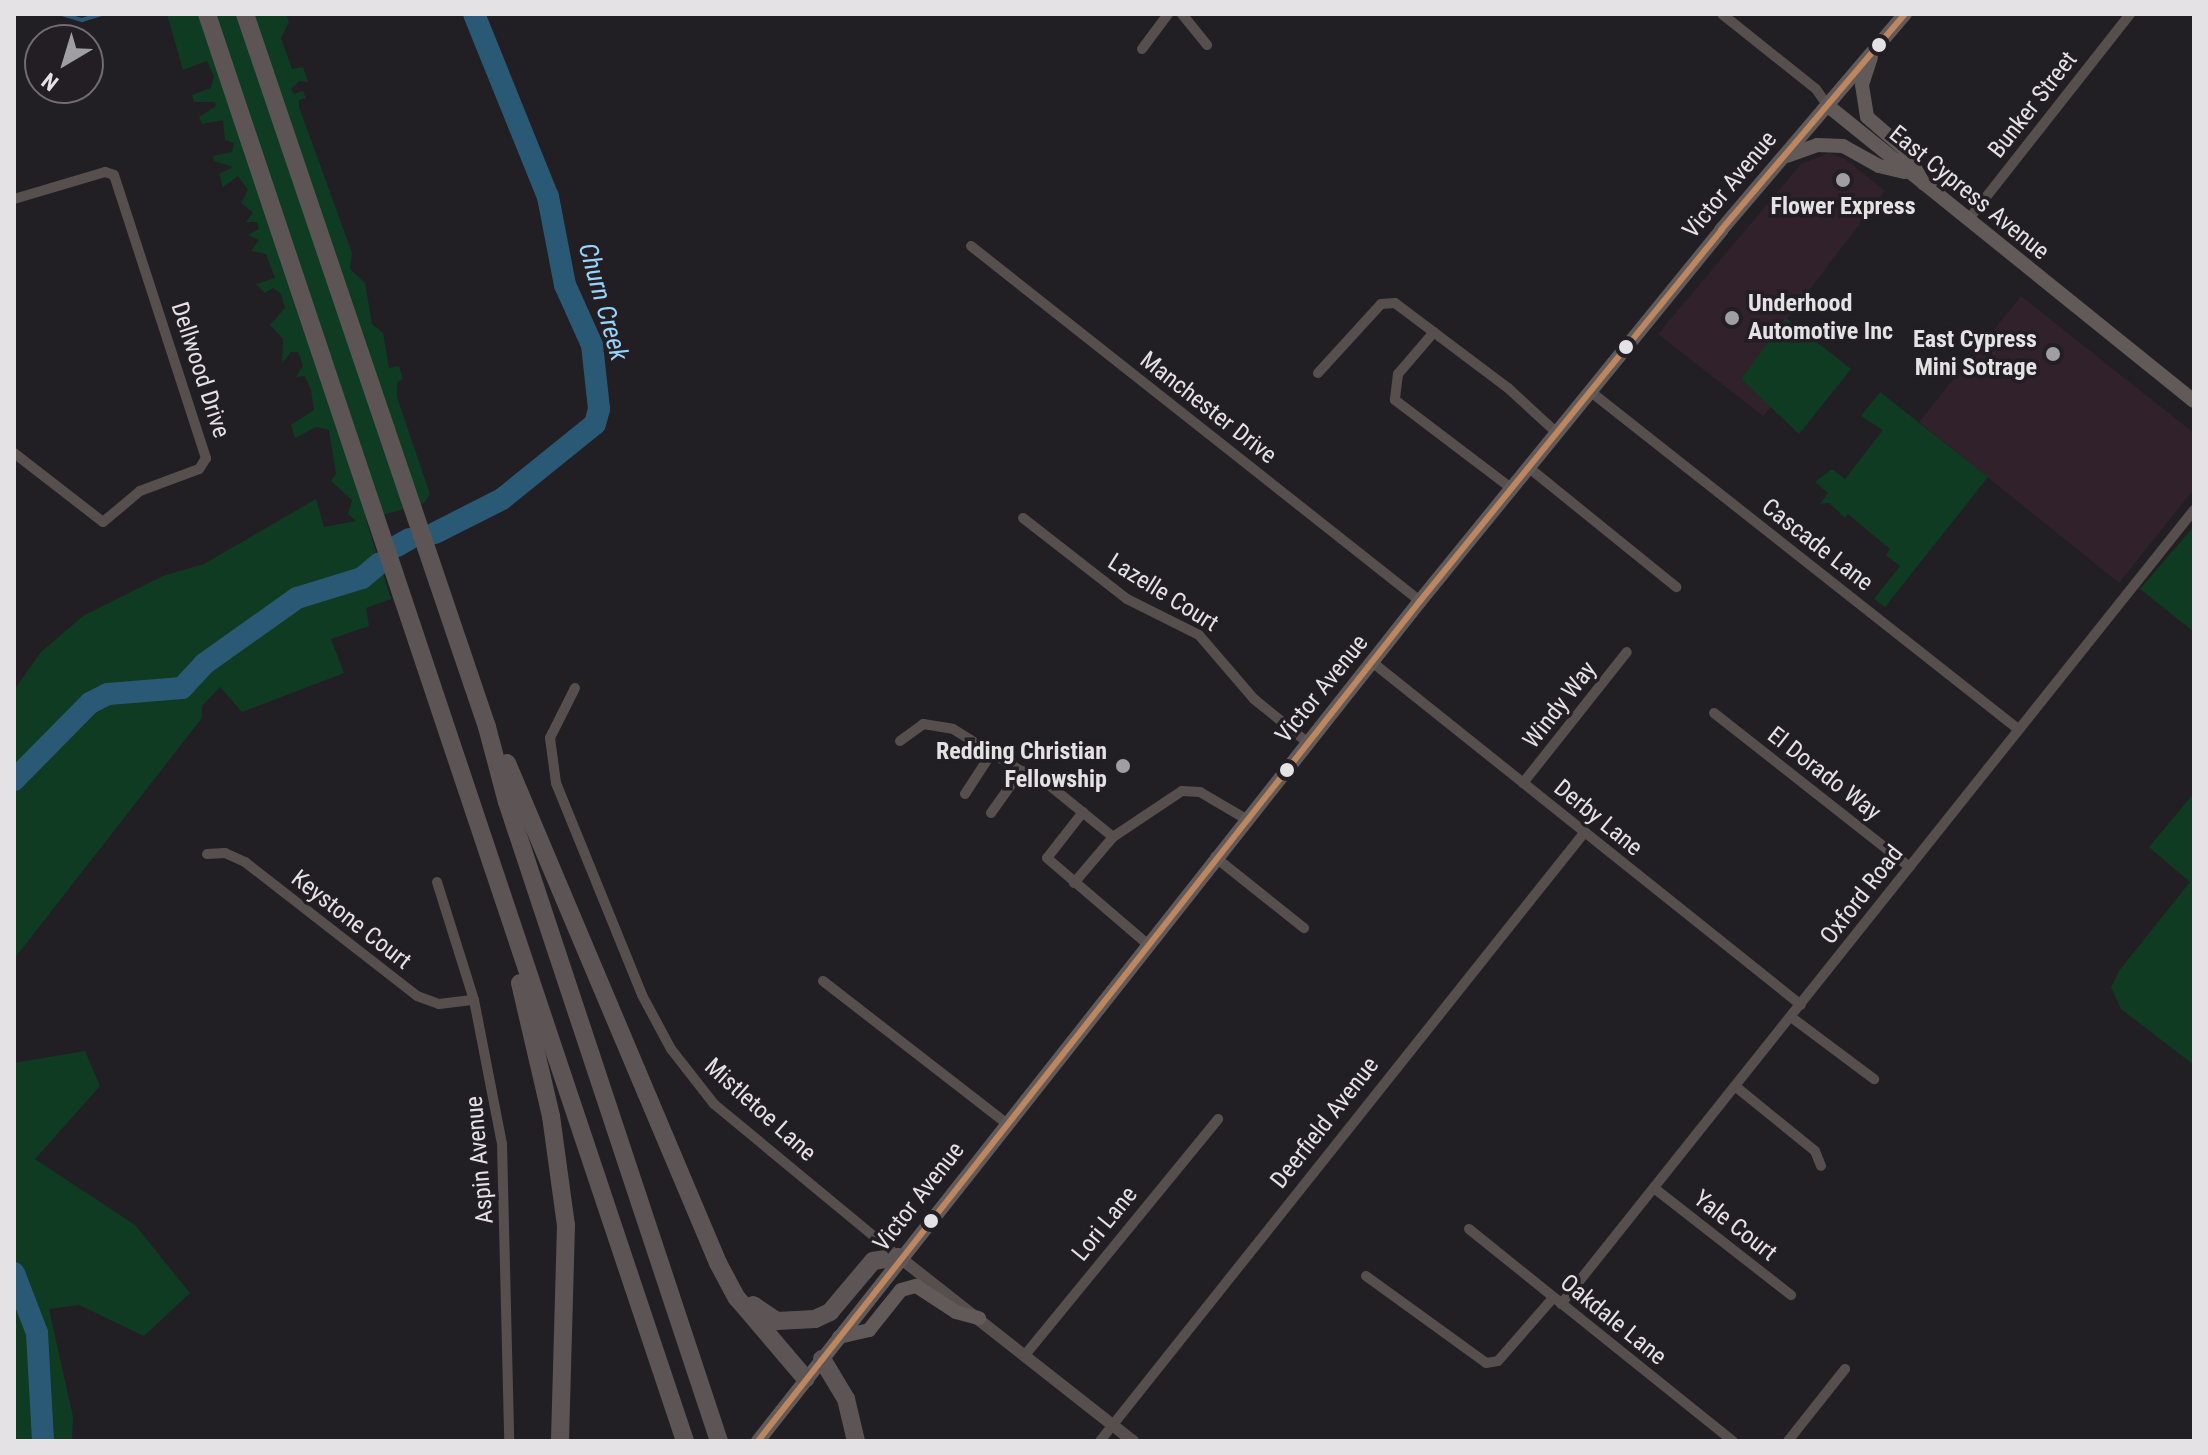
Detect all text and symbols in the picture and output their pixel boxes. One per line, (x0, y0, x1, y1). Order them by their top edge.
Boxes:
north arrow (24, 24, 104, 104)
unlabelled marker (1871, 37, 1887, 53)
street label: Bunker Street (1982, 46, 2084, 164)
text: N (37, 68, 63, 96)
street label: East Cypress Avenue (1883, 120, 2055, 266)
street label: Victor Avenue (1677, 126, 1783, 244)
marker: Flower Express (1834, 171, 1852, 189)
place label: Flower Express (1770, 193, 1916, 221)
water label: Churn Creek (571, 239, 635, 365)
place label: Underhood Automotive Inc (1748, 290, 1893, 346)
street label: Dellwood Drive (165, 299, 235, 441)
marker: Underhood Automotive Inc (1723, 309, 1741, 327)
place label: East Cypress Mini Sotrage (1913, 326, 2037, 382)
unlabelled marker (1618, 339, 1634, 355)
marker: East Cypress Mini Sotrage (2044, 345, 2062, 363)
street label: Manchester Drive (1134, 346, 1282, 470)
street label: Cascade Lane (1756, 493, 1878, 597)
street label: Lazelle Court (1103, 548, 1223, 638)
street label: Victor Avenue (1270, 629, 1374, 749)
street label: Windy Way (1517, 656, 1603, 754)
street label: El Dorado Way (1762, 721, 1886, 827)
place label: Redding Christian Fellowship (936, 738, 1107, 794)
marker: Redding Christian Fellowship (1114, 757, 1132, 775)
unlabelled marker (1279, 762, 1295, 778)
street label: Derby Lane (1548, 774, 1648, 862)
street label: Oxford Road (1815, 840, 1909, 950)
street label: Keystone Court (285, 864, 417, 976)
street label: Mistletoe Lane (698, 1052, 822, 1168)
street label: Deerfield Avenue (1265, 1052, 1385, 1194)
street label: Aspin Avenue (460, 1095, 500, 1225)
street label: Victor Avenue (867, 1137, 971, 1257)
street label: Lori Lane (1066, 1181, 1144, 1267)
street label: Yale Court (1688, 1185, 1782, 1267)
unlabelled marker (923, 1213, 939, 1229)
street label: Oakdale Lane (1554, 1269, 1672, 1371)

